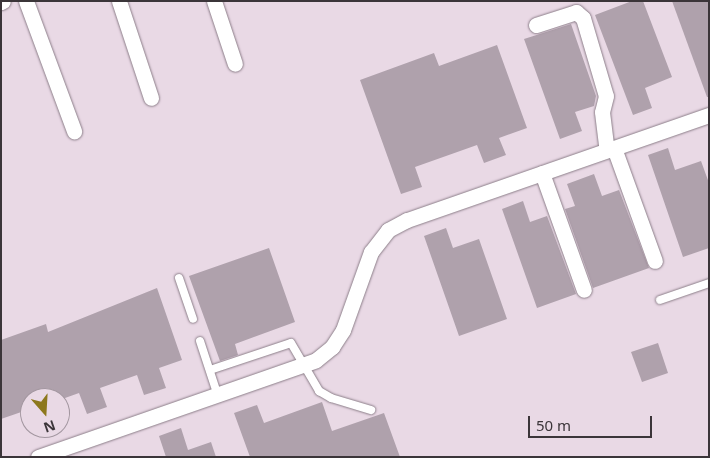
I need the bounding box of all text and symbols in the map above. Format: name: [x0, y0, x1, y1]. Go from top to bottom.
north arrow: [20, 388, 70, 438]
scale bar: [530, 406, 654, 438]
text: 50 m: [536, 415, 571, 435]
text: N: [41, 416, 58, 438]

